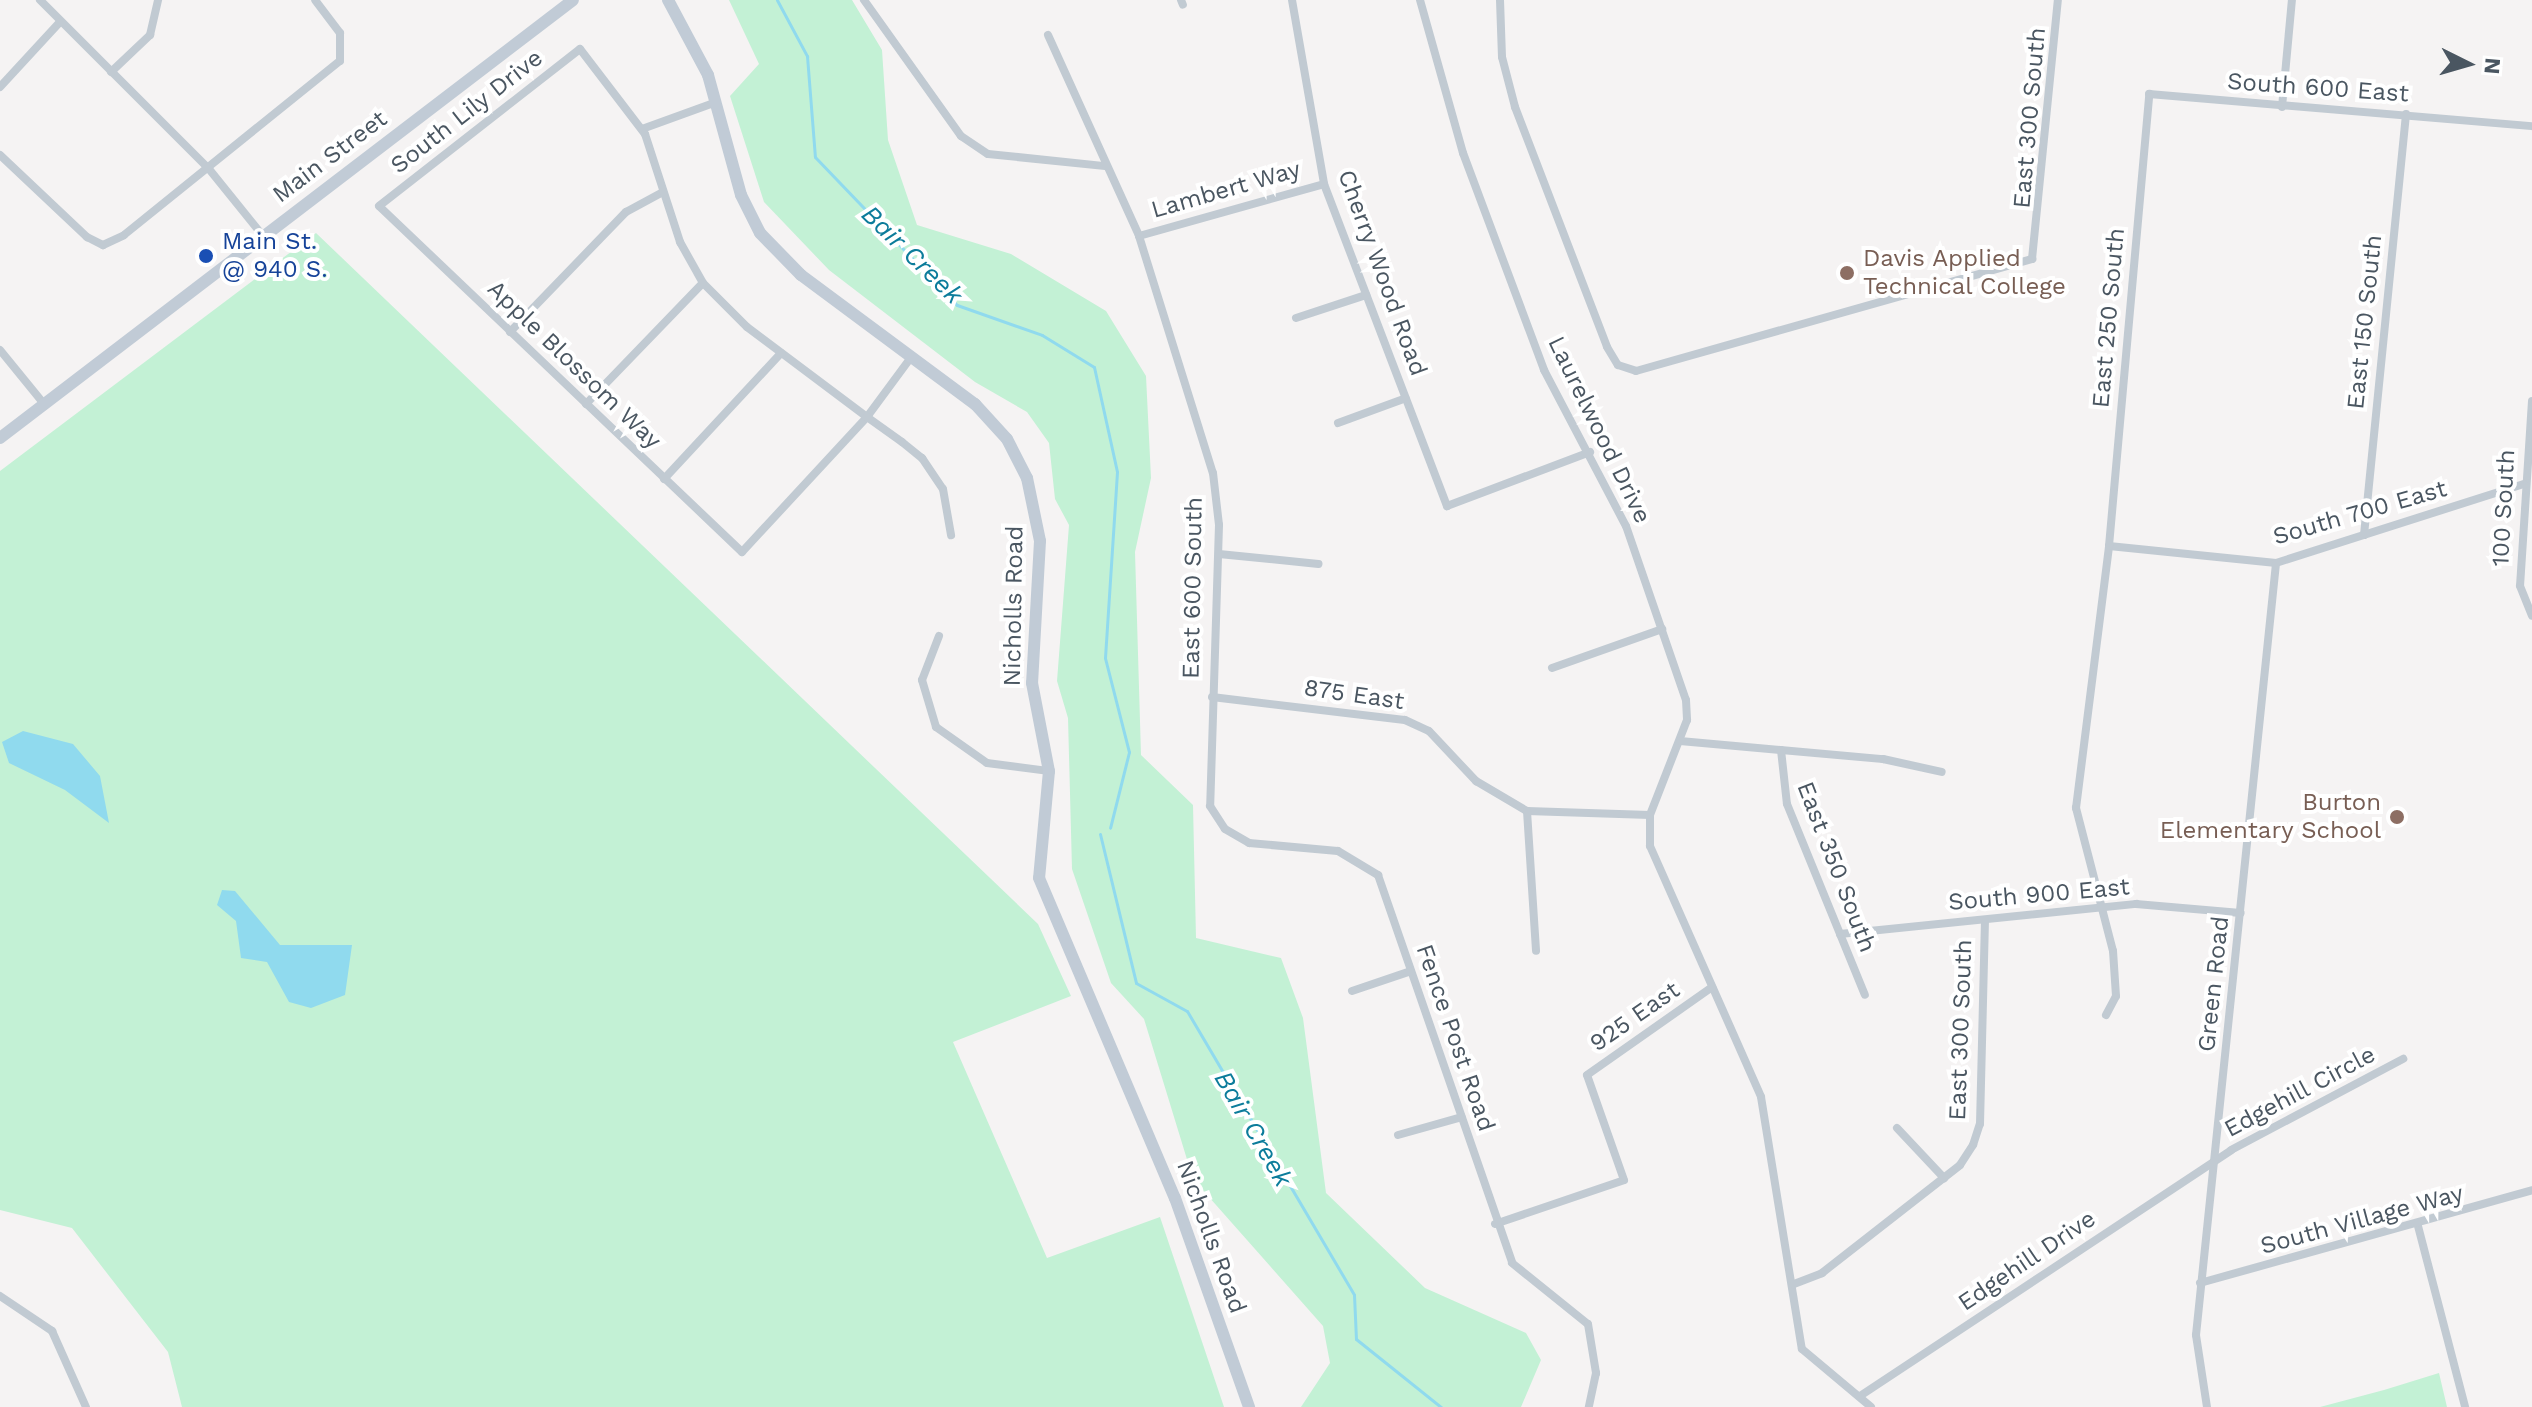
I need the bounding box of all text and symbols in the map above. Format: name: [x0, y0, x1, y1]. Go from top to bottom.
north arrow: [2428, 24, 2508, 104]
street label: East 300 South: [2008, 26, 2052, 210]
street label: South Lily Drive: [385, 44, 549, 180]
text: N: [2479, 57, 2506, 75]
street label: South 600 East: [2226, 67, 2410, 109]
street label: Main Street: [267, 105, 393, 209]
street label: Lambert Way: [1148, 155, 1304, 225]
street label: Cherry Wood Road: [1331, 166, 1433, 380]
water label: Bair Creek: [855, 199, 969, 311]
street label: East 250 South: [2087, 227, 2131, 409]
place label: Main St. @ 940 S.: [222, 228, 328, 284]
street label: East 150 South: [2341, 233, 2389, 411]
place label: Davis Applied Technical College: [1863, 245, 2067, 301]
marker: Main St. @ 940 S.: [197, 247, 215, 265]
marker: Davis Applied Technical College: [1838, 264, 1856, 282]
street label: Apple Blossom Way: [481, 274, 667, 456]
street label: Laurelwood Drive: [1541, 332, 1657, 528]
street label: 100 South: [2487, 449, 2521, 567]
street label: South 700 East: [2269, 474, 2451, 552]
street label: East 600 South: [1177, 497, 1209, 679]
street label: Nicholls Road: [998, 525, 1030, 687]
street label: 875 East: [1302, 674, 1406, 716]
street label: East 350 South: [1790, 778, 1882, 956]
place label: Burton Elementary School: [2159, 789, 2381, 845]
marker: Burton Elementary School: [2388, 808, 2406, 826]
street label: South 900 East: [1947, 873, 2131, 917]
street label: Green Road: [2193, 915, 2235, 1053]
street label: East 300 South: [1943, 939, 1979, 1121]
street label: Fence Post Road: [1410, 941, 1500, 1135]
street label: 925 East: [1585, 976, 1685, 1058]
street label: Edgehill Circle: [2219, 1040, 2381, 1144]
water label: Bair Creek: [1207, 1065, 1299, 1193]
street label: Nicholls Road: [1170, 1157, 1252, 1317]
street label: South Village Way: [2257, 1179, 2467, 1261]
street label: Edgehill Drive: [1952, 1204, 2102, 1318]

